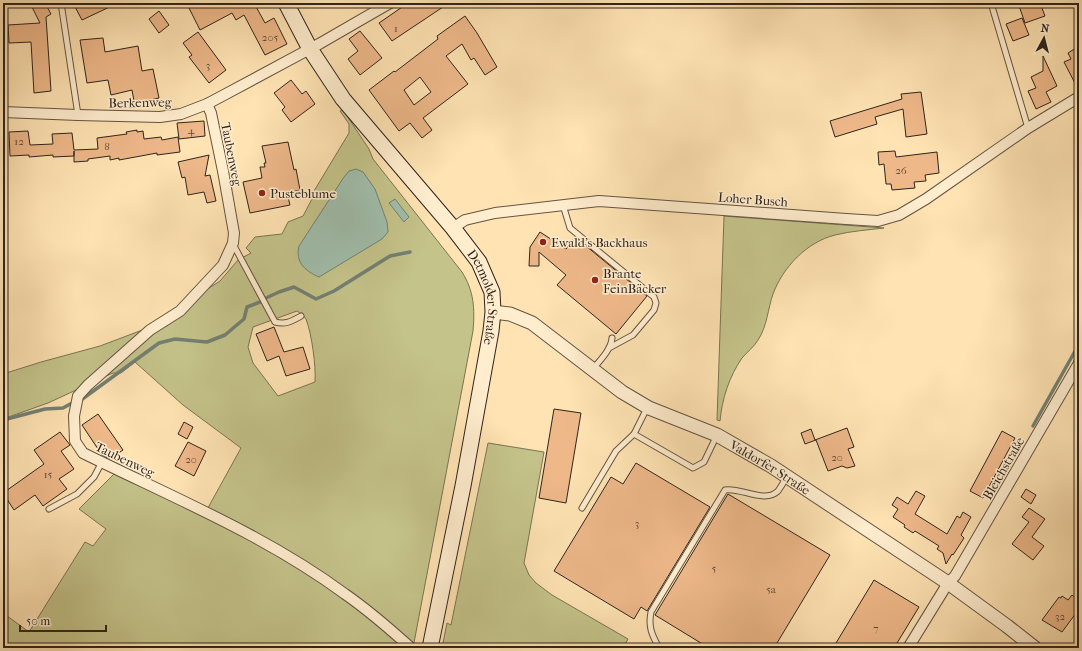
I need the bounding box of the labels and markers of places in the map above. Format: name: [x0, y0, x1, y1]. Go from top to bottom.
place label: Pusteblume: [270, 186, 336, 201]
marker: Pusteblume: [257, 188, 267, 198]
place label: Ewald’s Backhaus: [551, 235, 648, 250]
marker: Ewald’s Backhaus: [538, 237, 548, 247]
place label: Brante FeinBäcker: [603, 266, 667, 296]
marker: Brante FeinBäcker: [590, 275, 600, 285]

